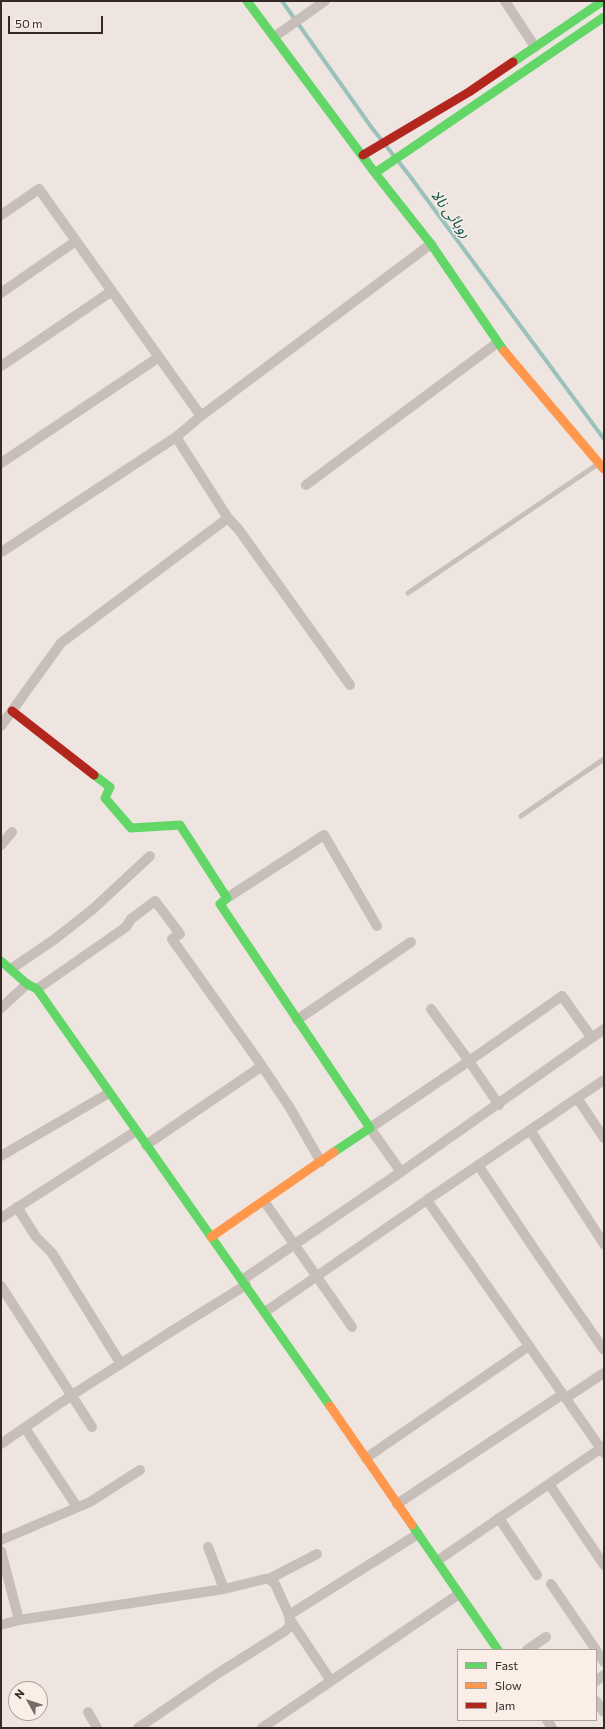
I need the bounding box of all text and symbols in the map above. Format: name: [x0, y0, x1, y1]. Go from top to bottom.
scale bar: [10, 8, 105, 34]
text: 50 m: [15, 16, 43, 30]
water label: روہائی نالا: [427, 186, 475, 242]
legend: [457, 1649, 597, 1721]
text: Fast: [495, 1658, 518, 1672]
text: Slow: [495, 1678, 522, 1692]
north arrow: [8, 1681, 48, 1721]
text: N: [11, 1686, 27, 1701]
text: Jam: [495, 1698, 515, 1712]

